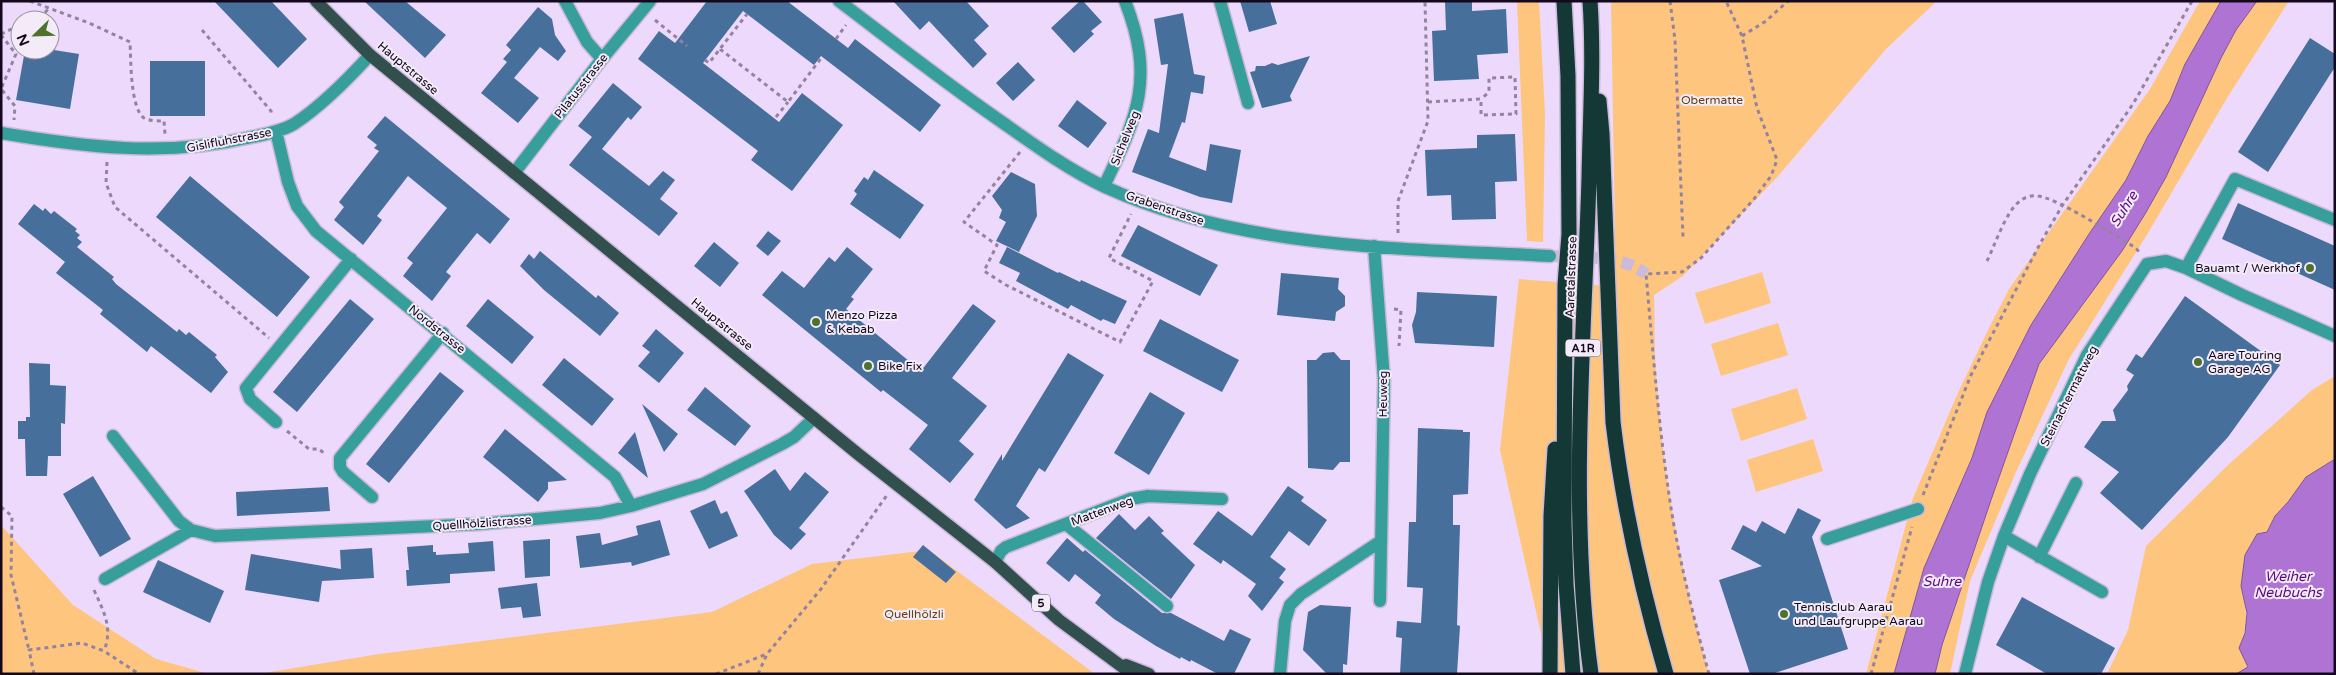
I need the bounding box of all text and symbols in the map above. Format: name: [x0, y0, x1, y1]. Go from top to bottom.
north arrow: [10, 10, 60, 60]
text: N: [13, 31, 34, 48]
street label: Hauptstrasse: [375, 38, 441, 98]
street label: Pilatusstrasse: [551, 51, 611, 121]
park label: Obermatte: [1681, 93, 1743, 107]
street label: Sichelweg: [1108, 109, 1142, 167]
street label: Gislifluhstrasse: [185, 125, 273, 155]
water label: Suhre: [2107, 187, 2142, 230]
street label: Grabenstrasse: [1124, 188, 1206, 228]
street label: Aaretalstrasse: [1563, 236, 1579, 318]
place label: Bauamt / Werkhof: [2195, 261, 2300, 275]
marker: Bauamt / Werkhof: [2304, 262, 2316, 274]
street label: Hauptstrasse: [688, 295, 756, 353]
street label: Nordstrasse: [406, 302, 468, 356]
place label: Menzo Pizza & Kebab: [826, 308, 898, 336]
marker: Menzo Pizza & Kebab: [810, 316, 822, 328]
road number: A1R: [1566, 339, 1600, 356]
street label: Steinachermattweg: [2038, 343, 2100, 449]
place label: Aare Touring Garage AG: [2208, 348, 2282, 376]
marker: Aare Touring Garage AG: [2192, 356, 2204, 368]
place label: Bike Fix: [878, 359, 922, 373]
marker: Bike Fix: [862, 360, 874, 372]
street label: Heuweg: [1376, 371, 1390, 417]
street label: Mattenweg: [1069, 493, 1135, 529]
street label: Quellhölzlistrasse: [432, 513, 532, 533]
water label: Weiher Neubuchs: [2254, 568, 2323, 601]
water label: Suhre: [1923, 573, 1962, 590]
road number: 5: [1032, 594, 1050, 612]
place label: Tennisclub Aarau und Laufgruppe Aarau: [1794, 600, 1923, 628]
park label: Quellhölzli: [884, 607, 944, 621]
marker: Tennisclub Aarau und Laufgruppe Aarau: [1778, 608, 1790, 620]

